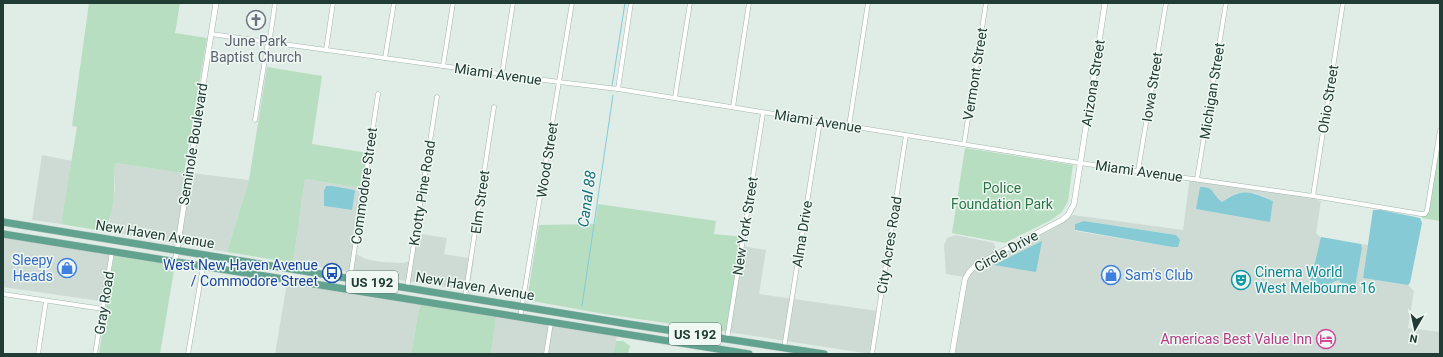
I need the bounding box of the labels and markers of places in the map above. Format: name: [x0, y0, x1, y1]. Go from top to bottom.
church icon: June Park Baptist Church: [245, 9, 267, 31]
place label: June Park Baptist Church: [210, 33, 302, 65]
place label: Sleepy Heads: [12, 252, 53, 284]
shop icon: Sleepy Heads: [56, 257, 78, 279]
place label: West New Haven Avenue / Commodore Street: [163, 257, 318, 289]
bus stop icon: West New Haven Avenue / Commodore Street: [321, 262, 343, 284]
shop icon: Sam's Club: [1100, 264, 1122, 286]
place label: Cinema World West Melbourne 16: [1255, 264, 1376, 296]
place label: Sam's Club: [1125, 267, 1193, 283]
theatre icon: Cinema World West Melbourne 16: [1230, 269, 1252, 291]
hotel icon: Americas Best Value Inn: [1315, 328, 1337, 350]
place label: Americas Best Value Inn: [1160, 331, 1312, 347]

